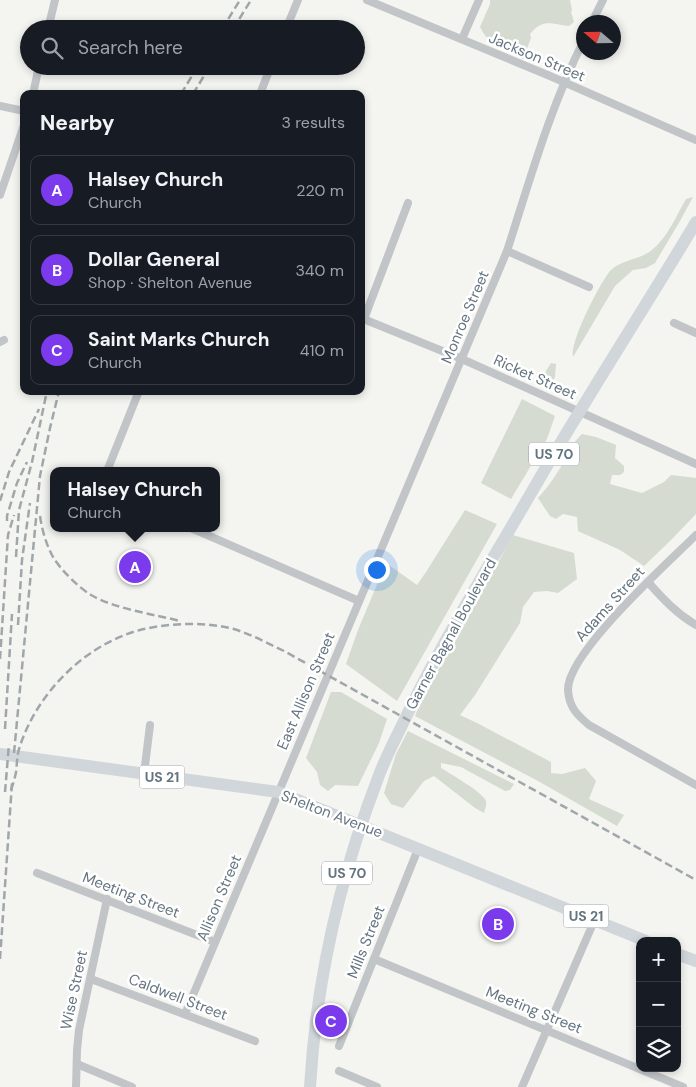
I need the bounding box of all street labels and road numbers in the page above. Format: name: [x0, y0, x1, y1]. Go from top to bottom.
street label: Jackson Street: [486, 28, 588, 86]
street label: Monroe Street: [436, 267, 494, 367]
street label: Ricket Street: [490, 350, 580, 404]
road number: US 70: [529, 442, 579, 466]
street label: Garner Bagnal Boulevard: [401, 555, 501, 713]
street label: Adams Street: [571, 562, 649, 646]
street label: East Allison Street: [272, 629, 340, 753]
road number: US 21: [140, 766, 184, 789]
street label: Shelton Avenue: [278, 785, 386, 843]
street label: Allison Street: [192, 852, 246, 944]
road number: US 70: [322, 861, 372, 884]
street label: Meeting Street: [80, 867, 182, 923]
street label: Mills Street: [342, 902, 390, 981]
road number: US 21: [564, 904, 608, 928]
street label: Wise Street: [56, 948, 92, 1032]
street label: Caldwell Street: [126, 969, 230, 1025]
street label: Meeting Street: [483, 982, 585, 1038]

